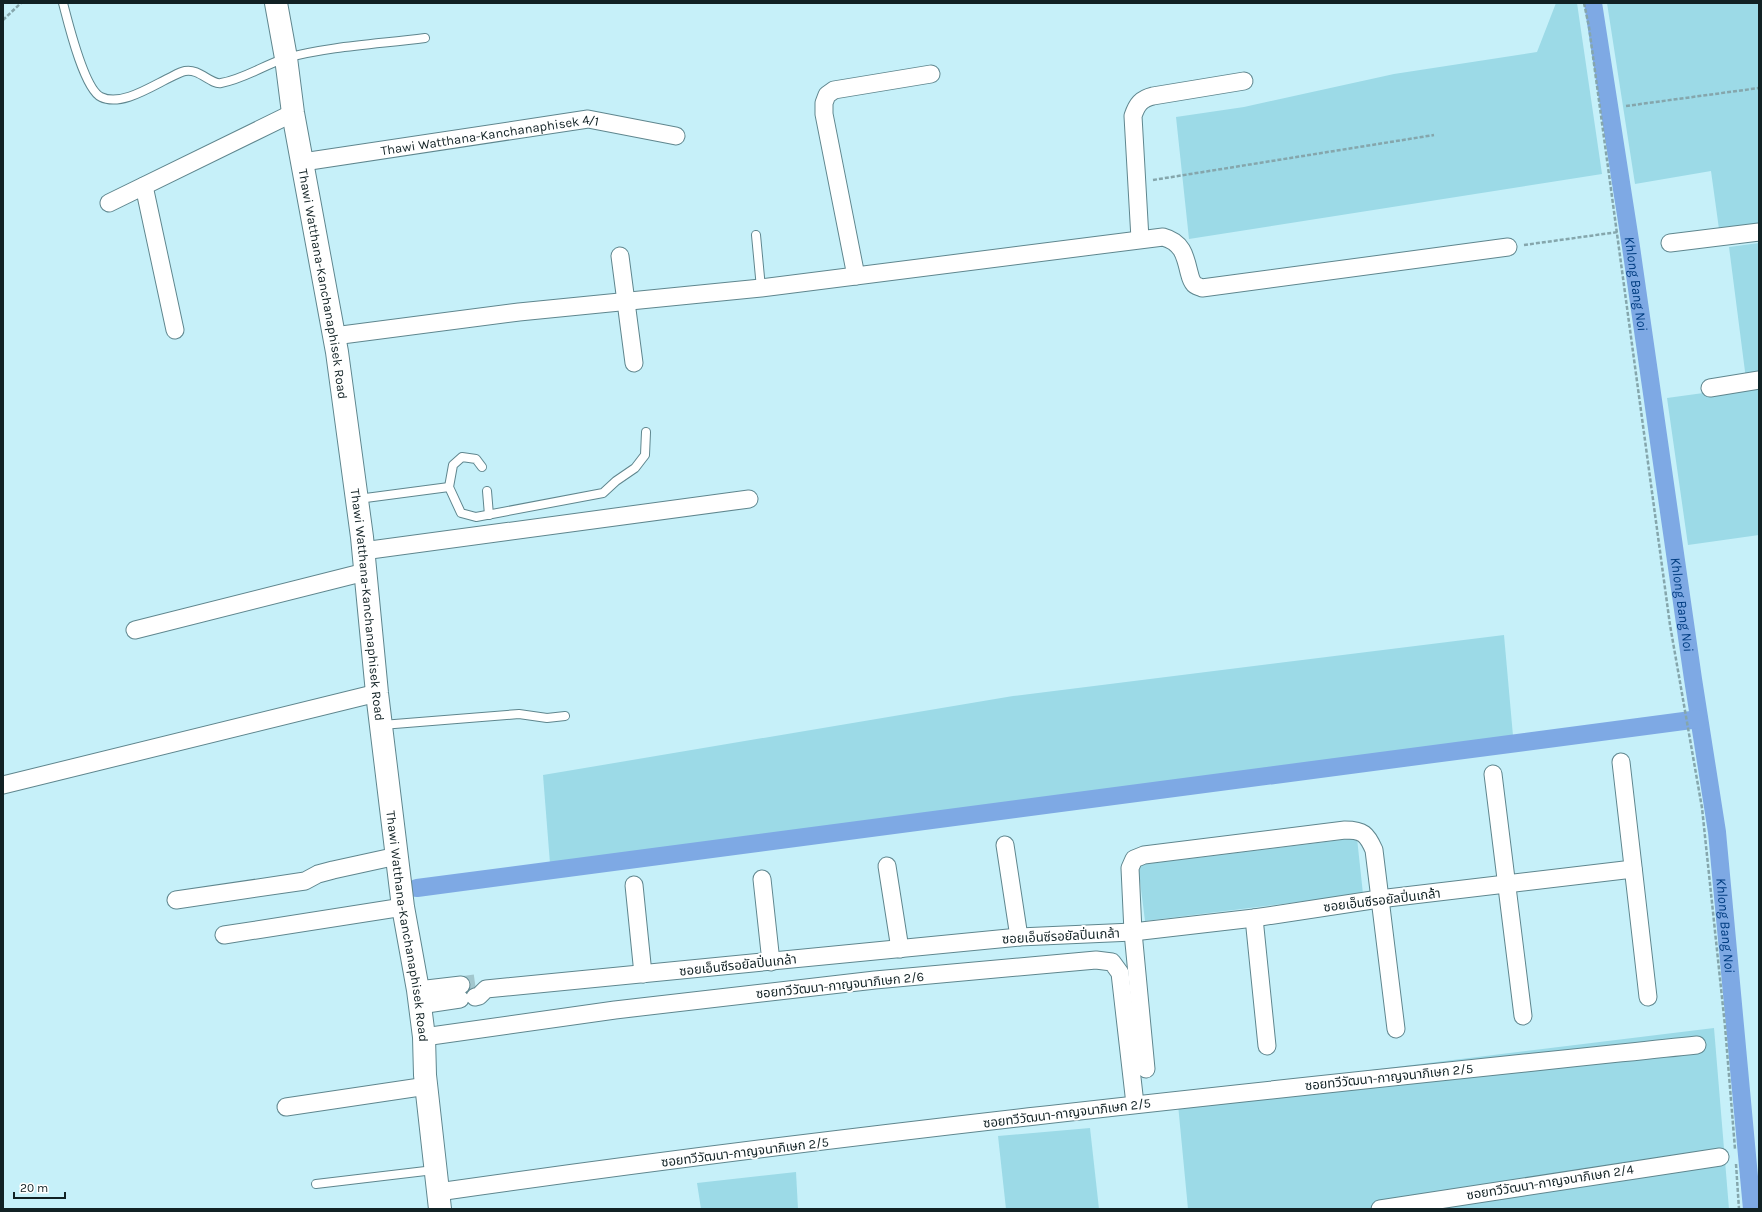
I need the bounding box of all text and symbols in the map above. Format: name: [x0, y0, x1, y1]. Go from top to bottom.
street label: Thawi Watthana-Kanchanaphisek 4/1: [380, 111, 600, 158]
street label: Thawi Watthana-Kanchanaphisek Road: [296, 168, 351, 400]
water label: Khlong Bang Noi: [1621, 235, 1651, 332]
street label: Thawi Watthana-Kanchanaphisek Road: [348, 488, 388, 722]
water label: Khlong Bang Noi: [1667, 556, 1698, 653]
street label: Thawi Watthana-Kanchanaphisek Road: [384, 810, 432, 1042]
water label: Khlong Bang Noi: [1713, 877, 1739, 974]
street label: ซอยเอ็นซีรอยัลปิ่นเกล้า: [1322, 884, 1441, 915]
street label: ซอยเอ็นซีรอยัลปิ่นเกล้า: [1002, 924, 1120, 947]
street label: ซอยเอ็นซีรอยัลปิ่นเกล้า: [678, 950, 797, 979]
street label: ซอยทวีวัฒนา-กาญจนาภิเษก 2/6: [755, 969, 925, 1001]
street label: ซอยทวีวัฒนา-กาญจนาภิเษก 2/5: [1304, 1061, 1474, 1093]
street label: ซอยทวีวัฒนา-กาญจนาภิเษก 2/5: [982, 1095, 1152, 1131]
street label: ซอยทวีวัฒนา-กาญจนาภิเษก 2/5: [660, 1134, 830, 1170]
street label: ซอยทวีวัฒนา-กาญจนาภิเษก 2/4: [1465, 1161, 1635, 1203]
scale bar: [14, 1174, 65, 1200]
text: 20 m: [20, 1181, 48, 1195]

